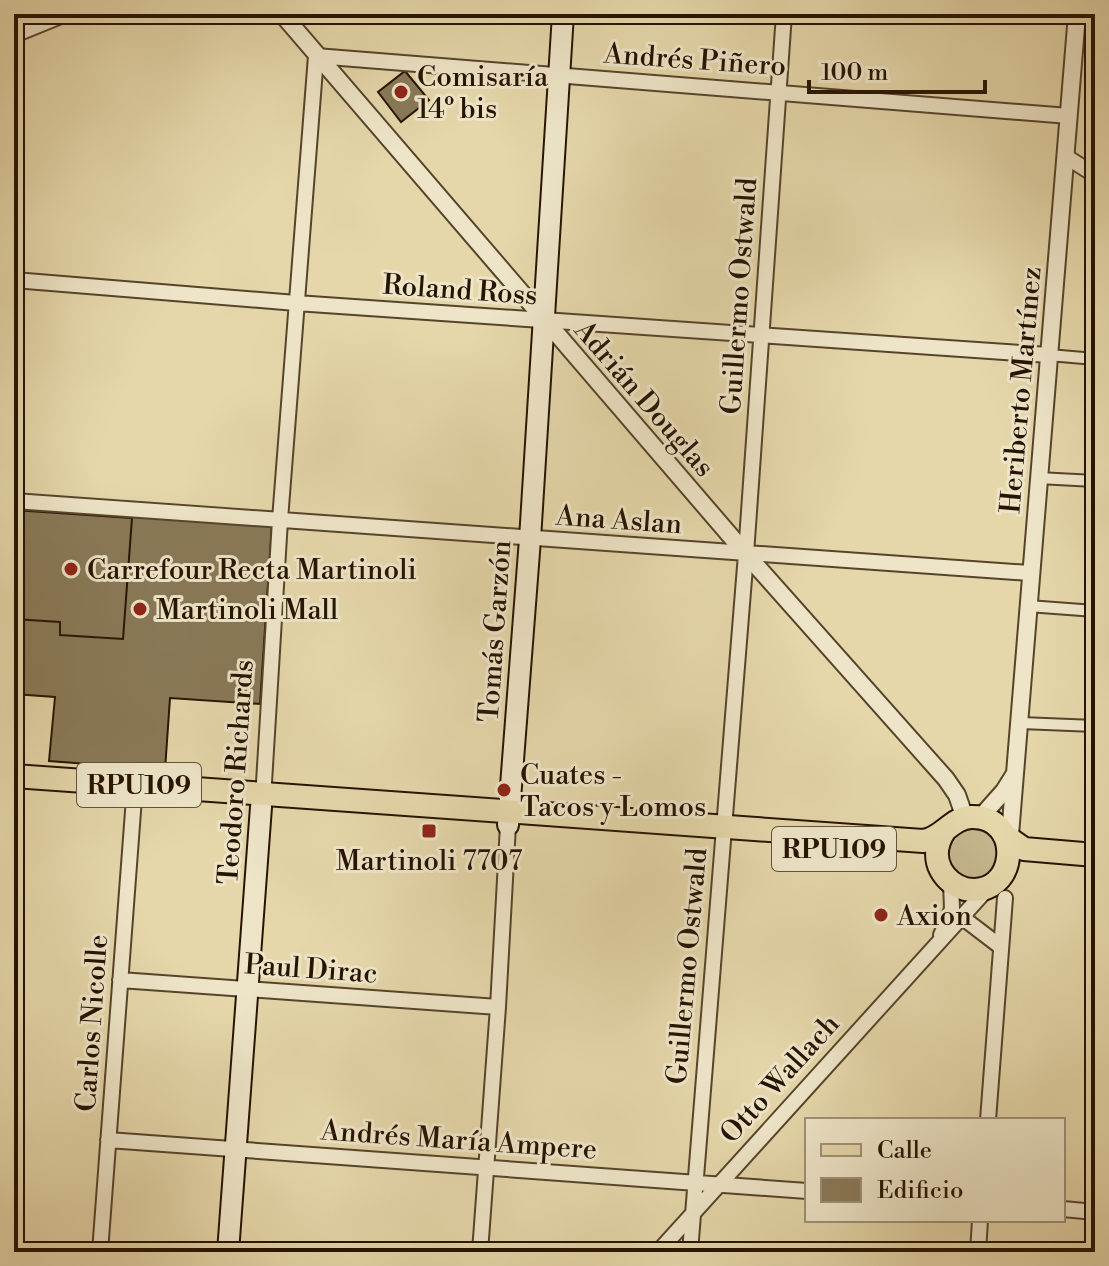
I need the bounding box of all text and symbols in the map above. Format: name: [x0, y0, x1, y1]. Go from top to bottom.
street label: Andrés Piñero: [602, 37, 787, 84]
scale bar: [809, 44, 985, 94]
text: 100 m: [821, 58, 888, 88]
place label: Comisaría 14º bis: [417, 60, 549, 127]
marker: Comisaría 14º bis: [392, 83, 410, 101]
street label: Guillermo Ostwald: [714, 176, 765, 416]
street label: Heriberto Martínez: [993, 265, 1050, 515]
street label: Roland Ross: [381, 268, 538, 313]
street label: Adrián Douglas: [566, 313, 721, 484]
street label: Ana Aslan: [554, 499, 683, 542]
street label: Tomás Garzón: [472, 539, 519, 723]
place label: Carrefour Recta Martinoli: [87, 553, 417, 588]
marker: Carrefour Recta Martinoli: [62, 560, 80, 578]
place label: Martinoli Mall: [156, 593, 338, 628]
marker: Martinoli Mall: [131, 600, 149, 618]
street label: Teodoro Richards: [211, 658, 262, 886]
place label: Cuates - Tacos y Lomos: [520, 758, 706, 825]
road number: RPU109: [77, 763, 201, 807]
marker: Cuates - Tacos y Lomos: [495, 781, 513, 799]
marker: Martinoli 7707: [420, 822, 438, 840]
road number: RPU109: [772, 827, 896, 871]
place label: Martinoli 7707: [336, 844, 522, 879]
street label: Guillermo Ostwald: [660, 846, 715, 1086]
place label: Axion: [896, 899, 972, 934]
marker: Axion: [872, 906, 890, 924]
street label: Carlos Nicolle: [69, 933, 116, 1113]
street label: Paul Dirac: [243, 947, 379, 992]
street label: Otto Wallach: [713, 1007, 848, 1151]
street label: Andrés María Ampere: [319, 1113, 598, 1168]
legend: [805, 1118, 1065, 1222]
text: Calle: [877, 1136, 932, 1166]
text: Edificio: [877, 1176, 963, 1206]

